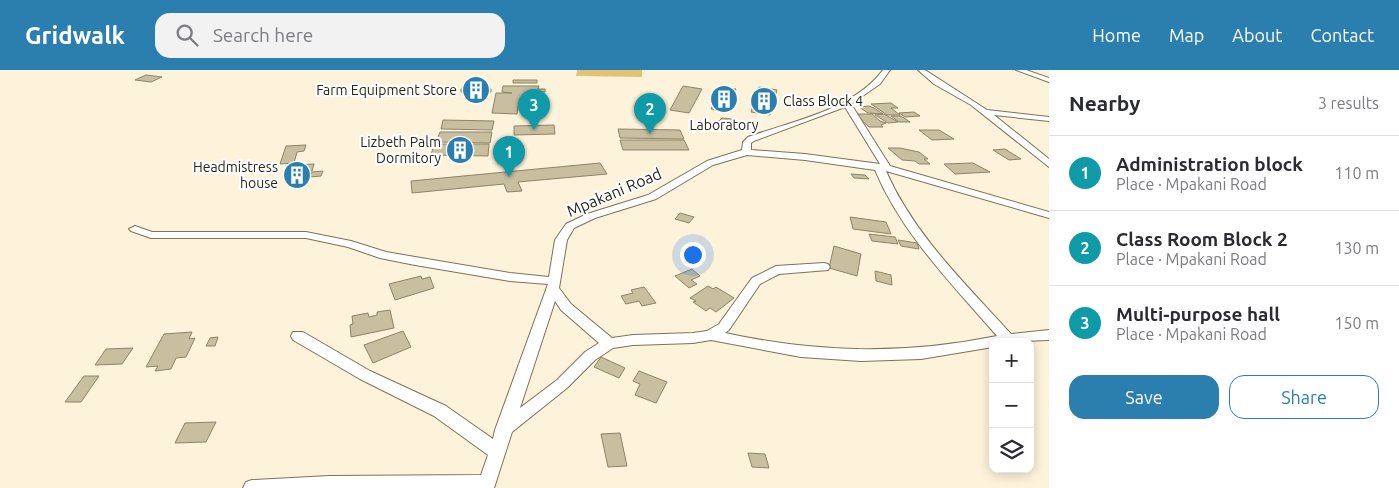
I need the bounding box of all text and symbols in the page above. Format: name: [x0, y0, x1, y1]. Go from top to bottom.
search box: [155, 13, 505, 58]
icon: search: [173, 21, 201, 49]
text: Gridwalk: [25, 22, 125, 49]
text: Search here: [213, 24, 313, 46]
text: Home: [1092, 25, 1141, 45]
text: Map: [1169, 25, 1204, 45]
text: About: [1232, 25, 1282, 45]
text: Contact: [1310, 25, 1374, 45]
building icon: Farm Equipment Store: [461, 75, 491, 105]
place label: Farm Equipment Store: [316, 82, 457, 98]
building icon: Laboratory: [709, 84, 739, 114]
building icon: Class Block 4: [749, 86, 779, 116]
pin: 3: [518, 89, 550, 130]
text: Nearby: [1069, 91, 1140, 115]
pin: 2: [634, 93, 666, 134]
place label: Class Block 4: [783, 93, 863, 109]
text: 3 results: [1318, 94, 1379, 112]
place label: Laboratory: [689, 117, 759, 133]
place label: Lizbeth Palm Dormitory: [360, 134, 441, 166]
building icon: Lizbeth Palm Dormitory: [445, 135, 475, 165]
pin: 1: [493, 136, 525, 177]
text: Administration block: [1116, 153, 1303, 175]
place label: Headmistress house: [193, 159, 278, 191]
building icon: Headmistress house: [282, 160, 312, 190]
street label: Mpakani Road: [564, 164, 664, 220]
text: 1: [1080, 164, 1090, 182]
text: 110 m: [1334, 164, 1379, 182]
text: Place · Mpakani Road: [1116, 175, 1267, 193]
text: Class Room Block 2: [1116, 228, 1288, 250]
text: 2: [1080, 239, 1090, 257]
text: 130 m: [1334, 239, 1379, 257]
your location: [680, 242, 706, 268]
text: Place · Mpakani Road: [1116, 250, 1267, 268]
text: Multi-purpose hall: [1116, 303, 1280, 325]
text: 3: [1080, 314, 1090, 332]
text: 150 m: [1334, 314, 1379, 332]
text: Place · Mpakani Road: [1116, 325, 1267, 343]
map controls: [989, 338, 1034, 473]
button: +: [989, 338, 1034, 383]
button: Save: [1069, 375, 1219, 419]
button: Share: [1229, 375, 1379, 419]
button: −: [989, 383, 1034, 428]
button: layers: [989, 428, 1034, 473]

